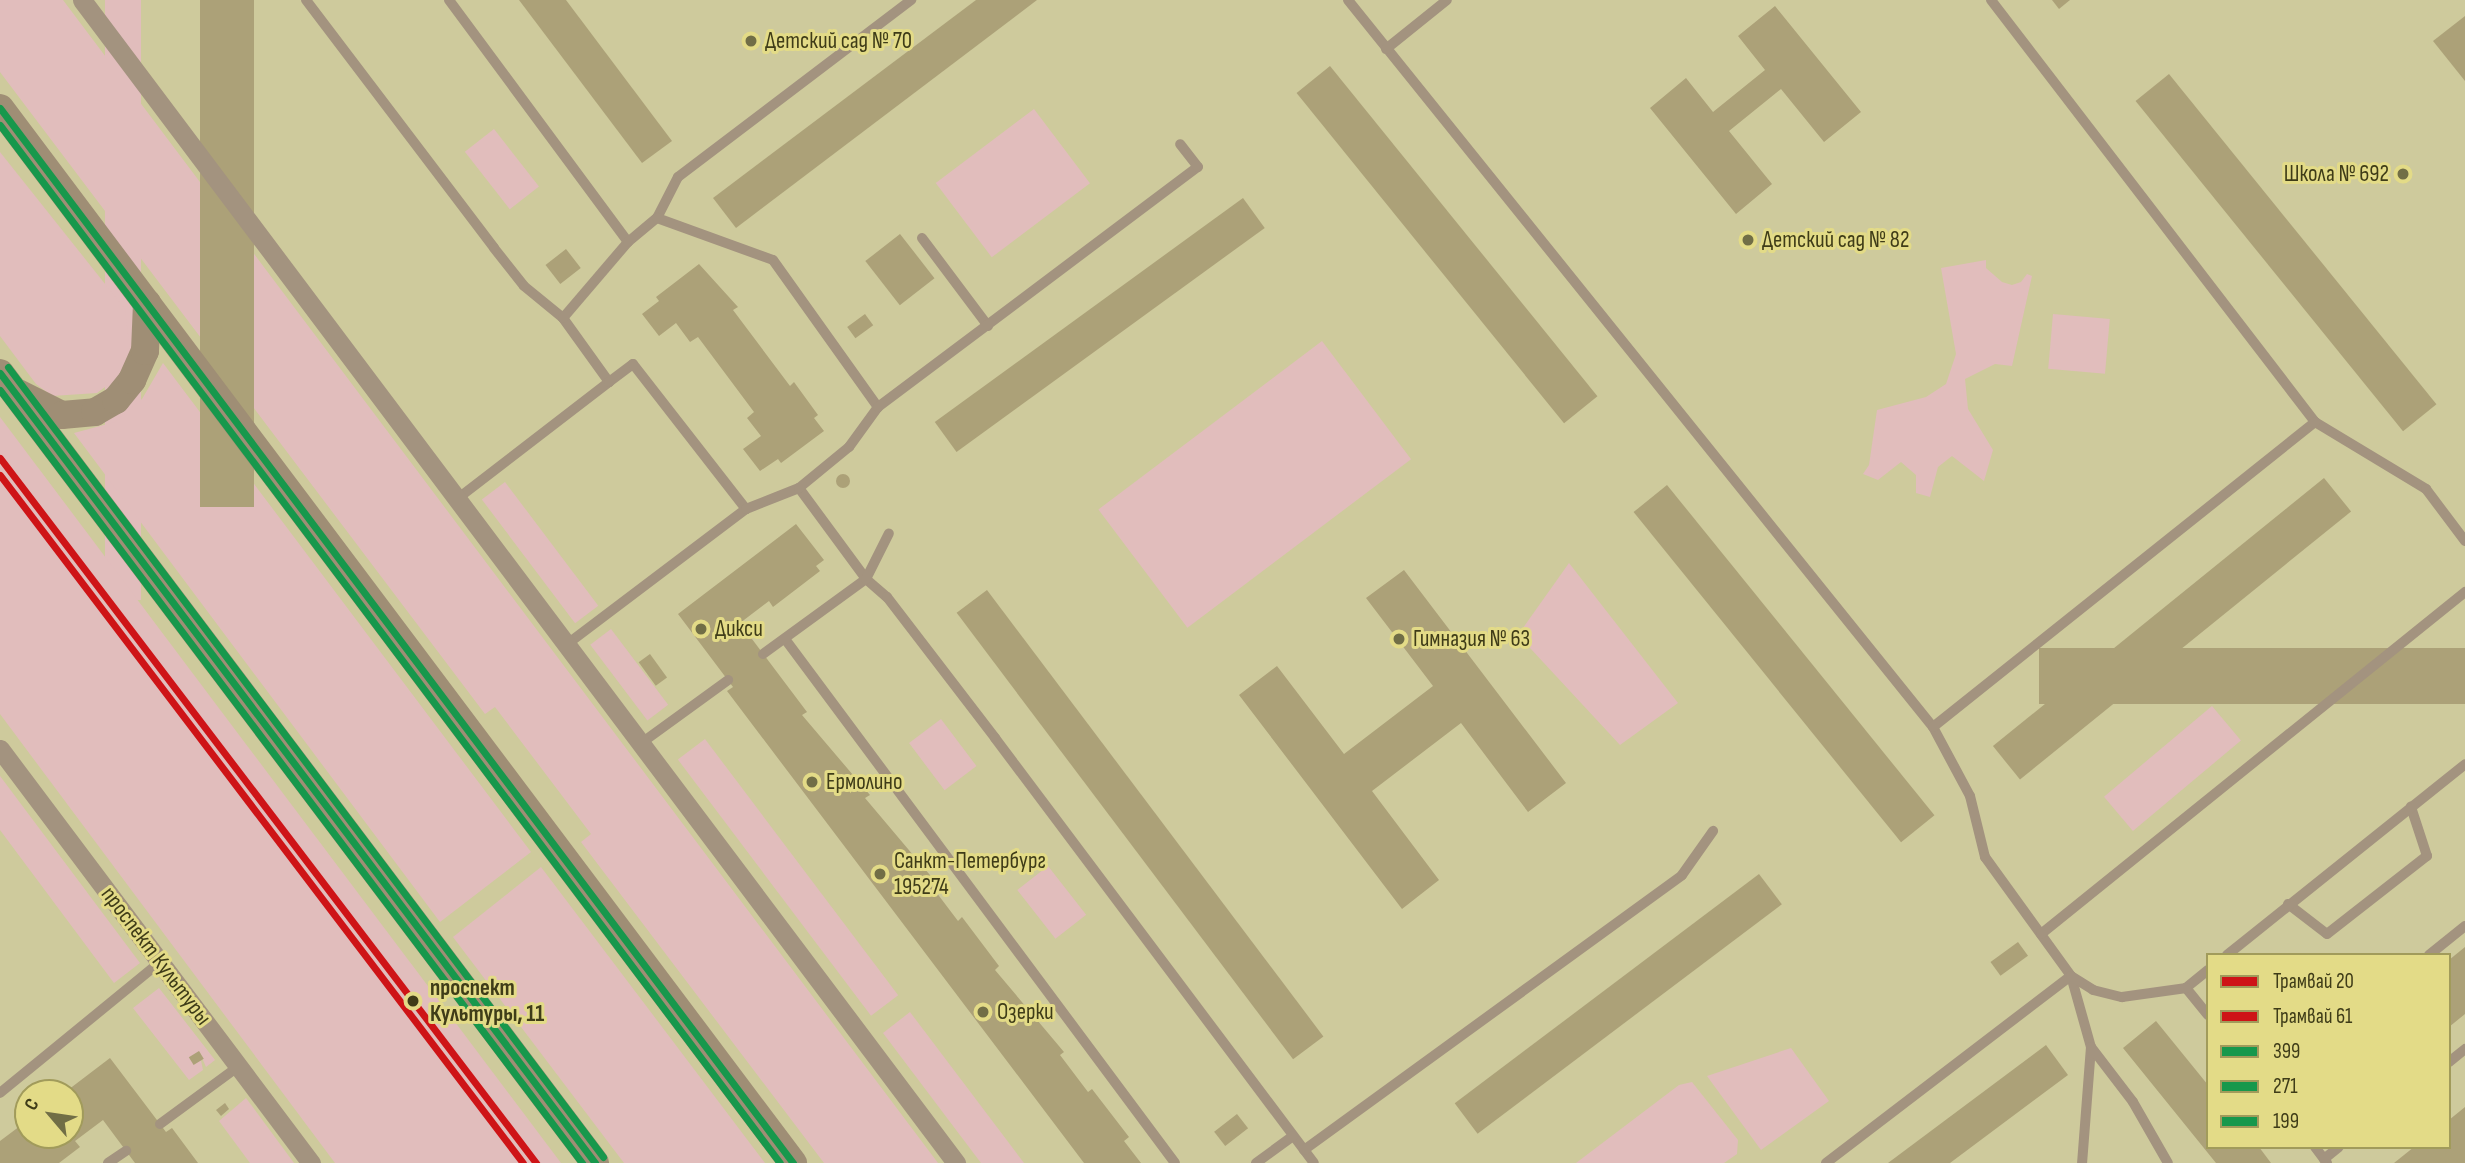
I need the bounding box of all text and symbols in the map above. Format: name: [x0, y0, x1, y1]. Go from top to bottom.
place label: Детский сад № 70: [765, 27, 912, 55]
marker: Детский сад № 70: [743, 33, 759, 49]
place label: Школа № 692: [2284, 160, 2389, 188]
marker: Школа № 692: [2395, 166, 2411, 182]
place label: Детский сад № 82: [1762, 226, 1910, 254]
marker: Детский сад № 82: [1740, 232, 1756, 248]
place label: Дикси: [715, 615, 763, 643]
marker: Дикси: [693, 621, 709, 637]
place label: Гимназия № 63: [1413, 625, 1530, 653]
marker: Гимназия № 63: [1391, 631, 1407, 647]
place label: Ермолино: [826, 768, 902, 796]
marker: Ермолино: [804, 774, 820, 790]
place label: Санкт-Петербург 195274: [894, 847, 1046, 901]
marker: Санкт-Петербург 195274: [872, 866, 888, 882]
street label: проспект Культуры: [95, 881, 217, 1031]
legend: [2206, 953, 2451, 1149]
text: Трамвай 20: [2273, 969, 2354, 994]
place label: проспект Культуры, 11: [430, 974, 544, 1028]
marker: проспект Культуры, 11: [402, 990, 424, 1012]
place label: Озерки: [997, 998, 1054, 1026]
marker: Озерки: [975, 1004, 991, 1020]
text: Трамвай 61: [2273, 1004, 2352, 1029]
text: 399: [2273, 1039, 2300, 1064]
text: 271: [2273, 1074, 2298, 1099]
north arrow: [14, 1079, 84, 1149]
text: С: [20, 1095, 44, 1114]
text: 199: [2273, 1109, 2299, 1134]

